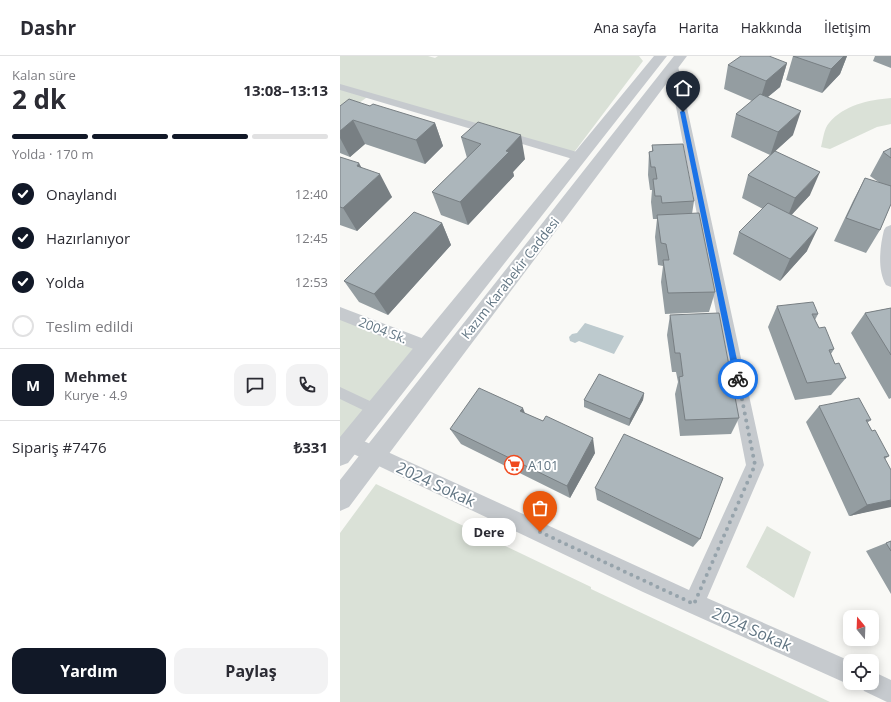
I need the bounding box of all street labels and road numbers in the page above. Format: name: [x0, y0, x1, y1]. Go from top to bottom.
street label: Kazım Karabekir Caddesi: [457, 213, 563, 343]
street label: 2004 Sk.: [356, 313, 410, 347]
street label: 2024 Sokak: [393, 456, 480, 512]
street label: 2024 Sokak: [709, 602, 796, 657]

